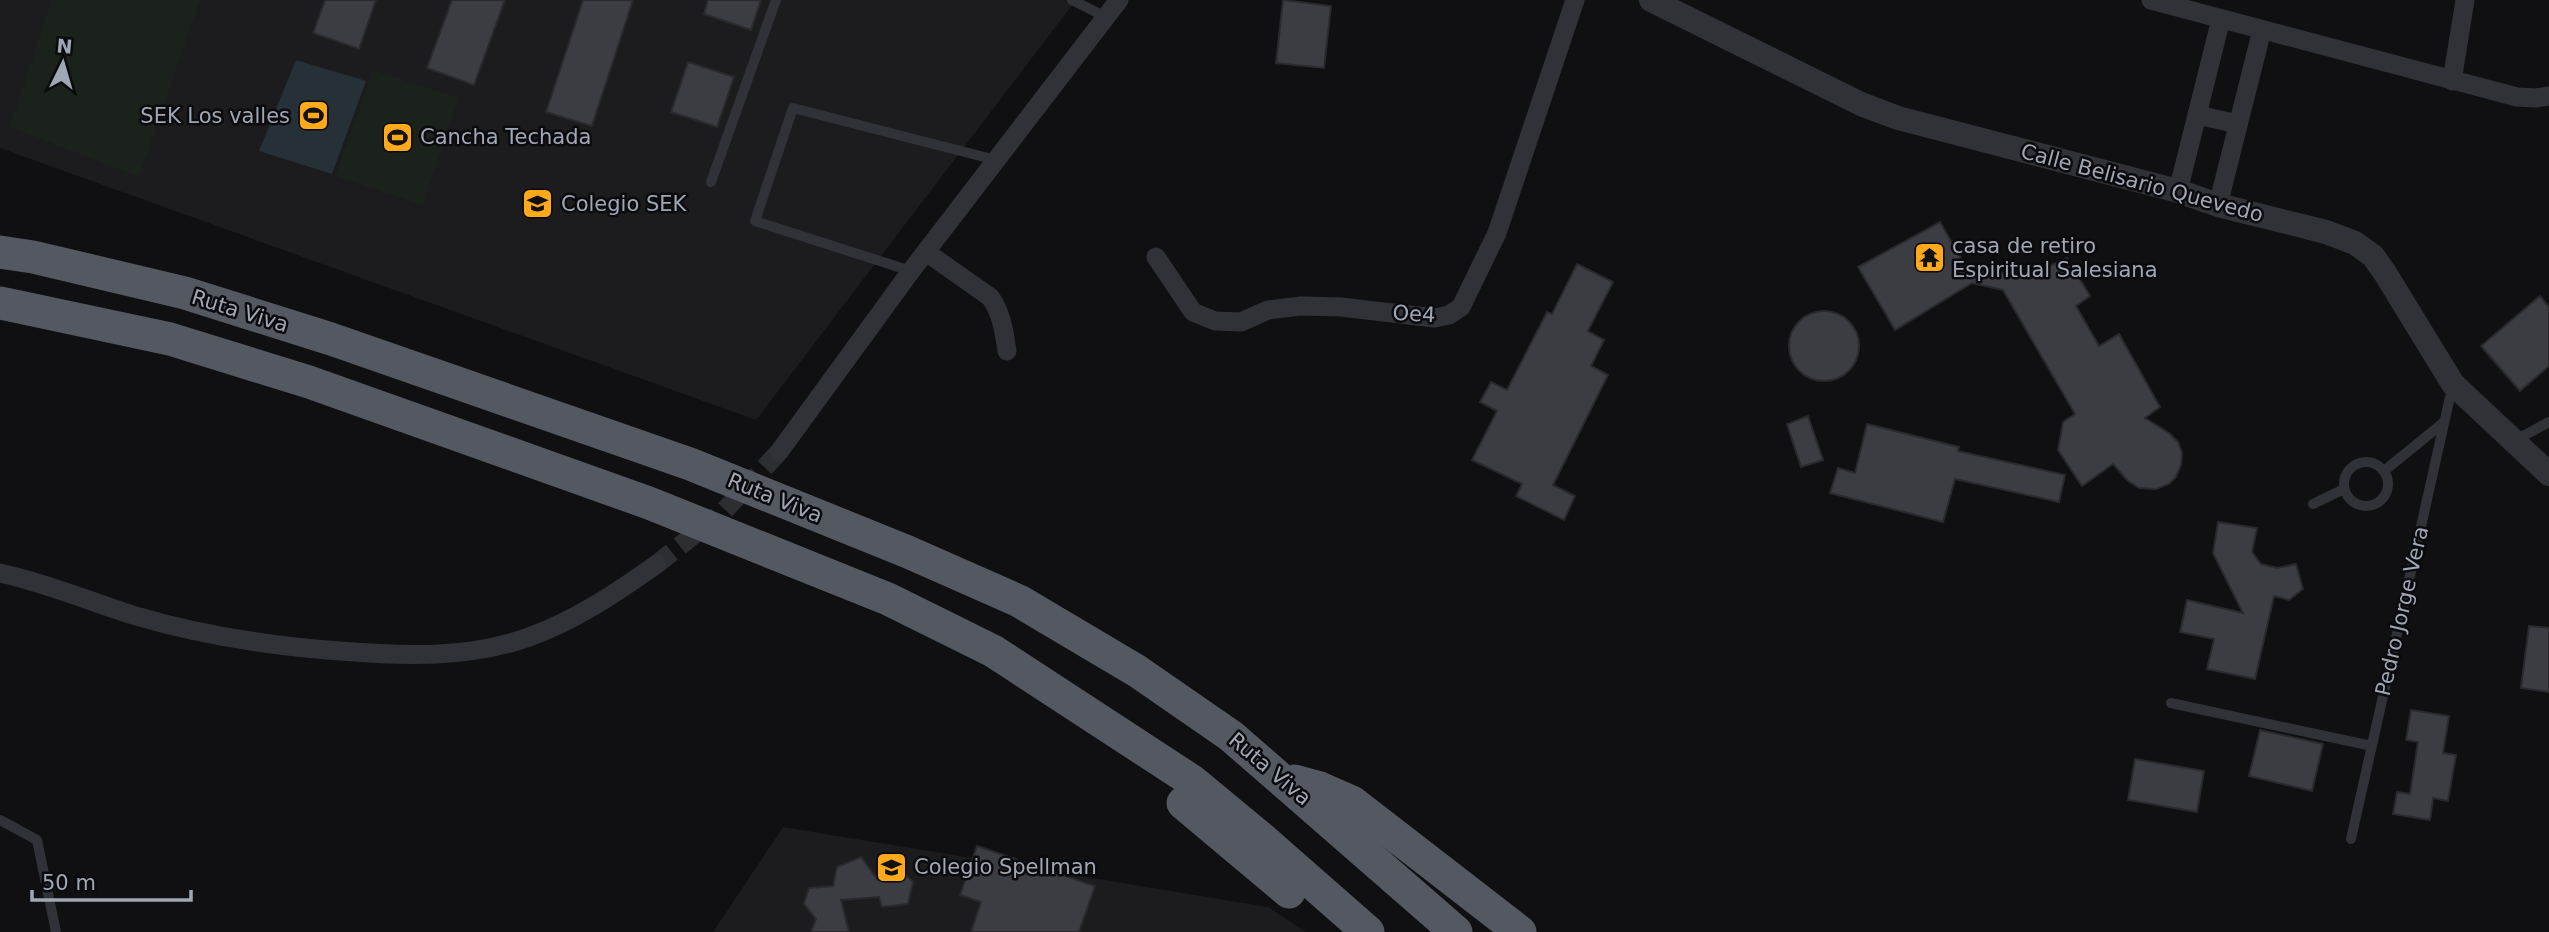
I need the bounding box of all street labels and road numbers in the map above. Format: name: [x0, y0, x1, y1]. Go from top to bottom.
street label: Calle Belisario Quevedo: [2018, 139, 2266, 227]
street label: Ruta Viva: [189, 285, 291, 337]
street label: Oe4: [1392, 301, 1436, 327]
street label: Ruta Viva: [724, 468, 826, 528]
street label: Pedro Jorge Vera: [2371, 524, 2433, 698]
street label: Ruta Viva: [1224, 728, 1316, 810]

